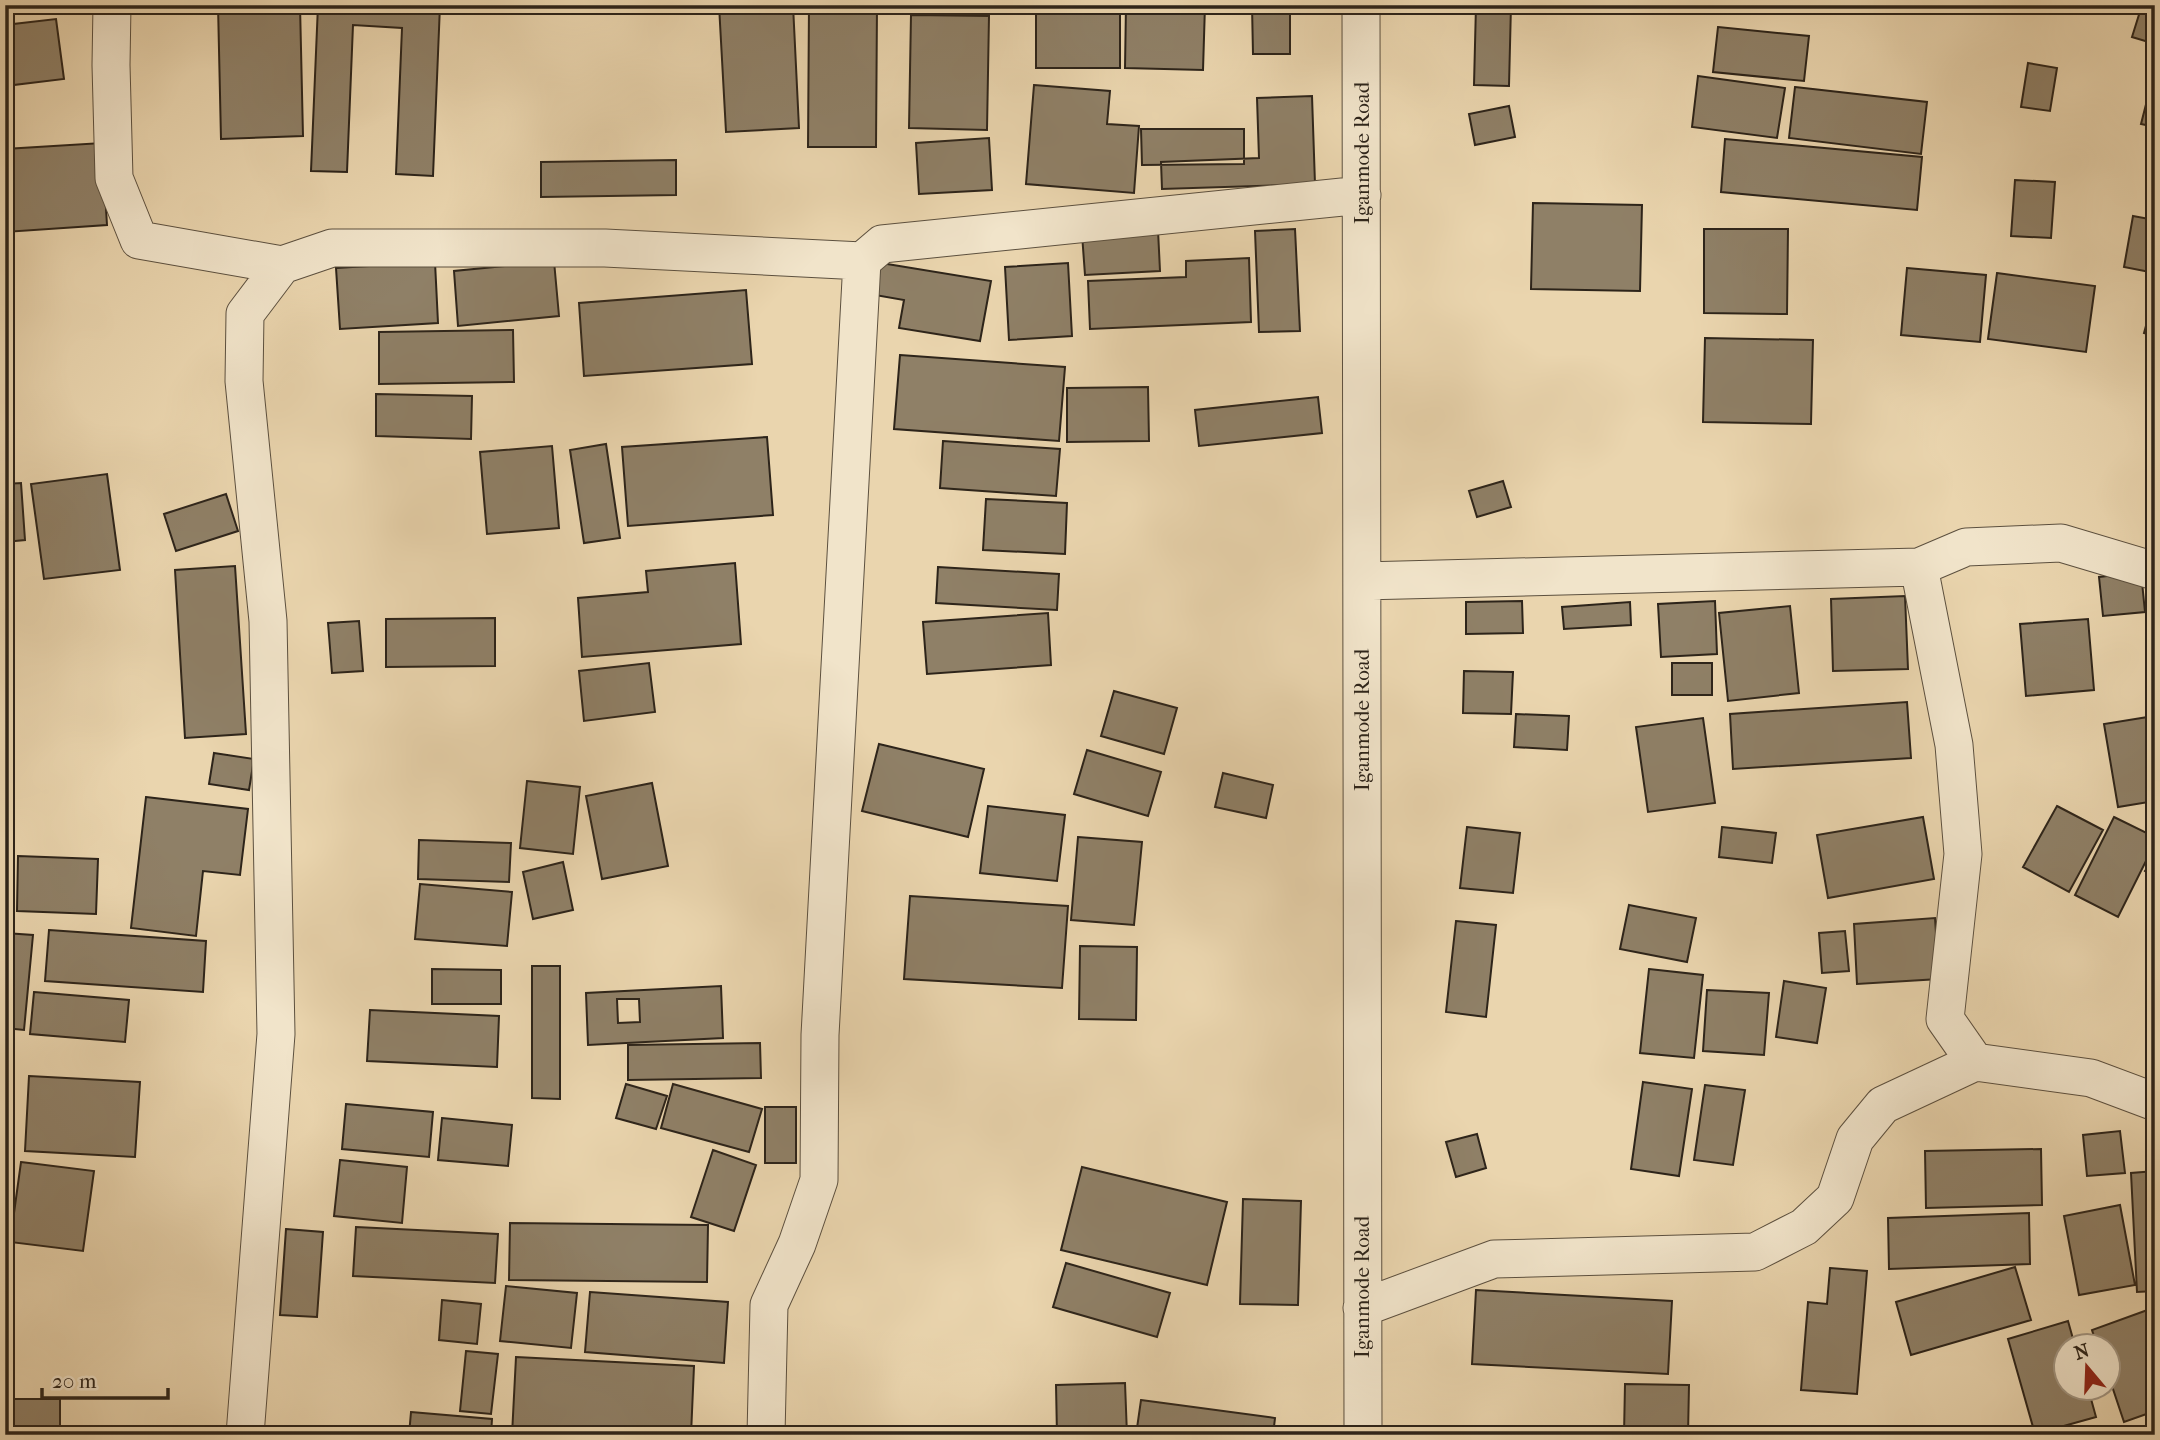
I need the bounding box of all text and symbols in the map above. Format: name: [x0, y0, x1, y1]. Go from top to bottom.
street label: Iganmode Road: [1350, 81, 1374, 224]
street label: Iganmode Road: [1350, 648, 1374, 791]
street label: Iganmode Road: [1350, 1215, 1374, 1358]
north arrow: [2052, 1332, 2122, 1402]
text: N: [2071, 1339, 2093, 1365]
scale bar: [42, 1356, 168, 1400]
text: 20 m: [52, 1369, 97, 1393]

